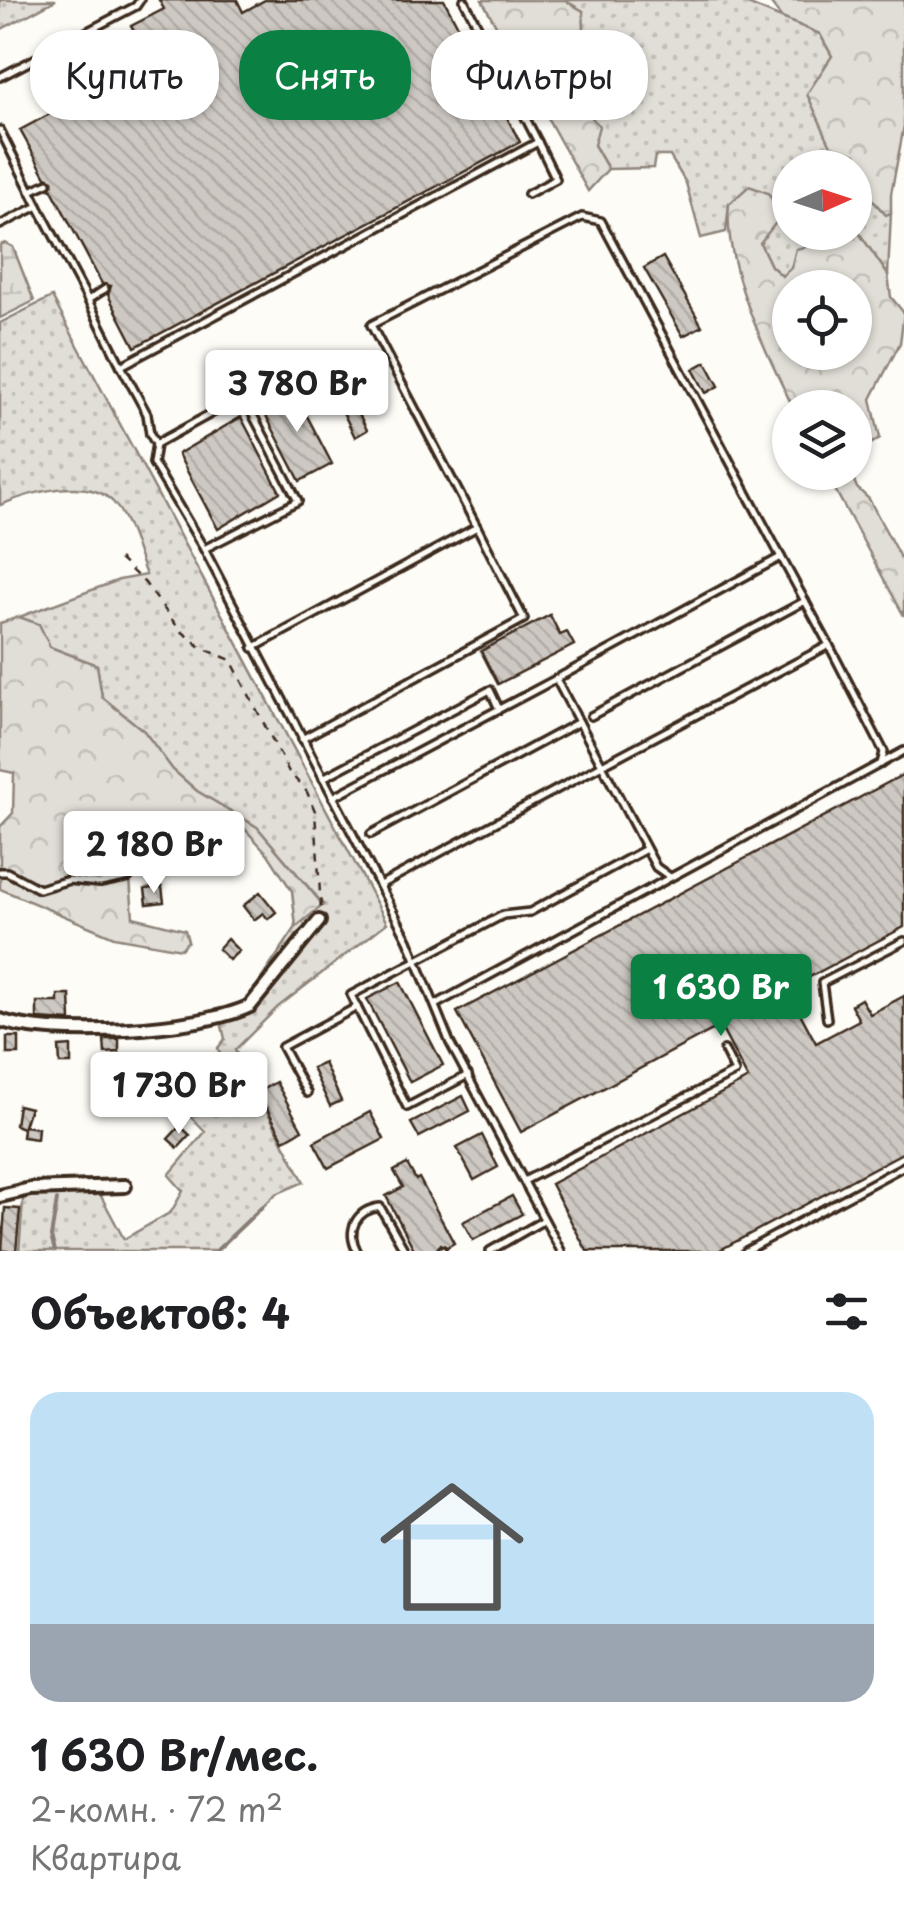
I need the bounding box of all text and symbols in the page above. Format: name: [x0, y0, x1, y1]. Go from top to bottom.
chip: Купить: [30, 30, 219, 120]
chip: Снять: [239, 30, 411, 120]
chip: Фильтры: [431, 30, 648, 120]
north arrow: [772, 150, 872, 250]
map controls: [772, 150, 872, 490]
button: locate: [772, 270, 872, 370]
pin: 3 780 Br: [194, 350, 400, 435]
text: 3 780 Br: [227, 358, 367, 406]
button: layers: [772, 390, 872, 490]
pin: 2 180 Br: [51, 811, 257, 896]
text: 2 180 Br: [86, 819, 222, 867]
pin: 1 630 Br: [618, 954, 824, 1039]
text: 1 630 Br: [653, 962, 789, 1010]
pin: 1 730 Br: [76, 1052, 282, 1137]
text: 1 730 Br: [112, 1060, 246, 1108]
text: Объектов: 4: [30, 1280, 290, 1343]
icon: filters: [819, 1284, 874, 1339]
icon: home: [362, 1457, 542, 1637]
text: 1 630 Br/мес.: [30, 1722, 318, 1785]
text: 2-комн. · 72 m²: [30, 1785, 283, 1833]
text: Квартира: [30, 1833, 181, 1881]

